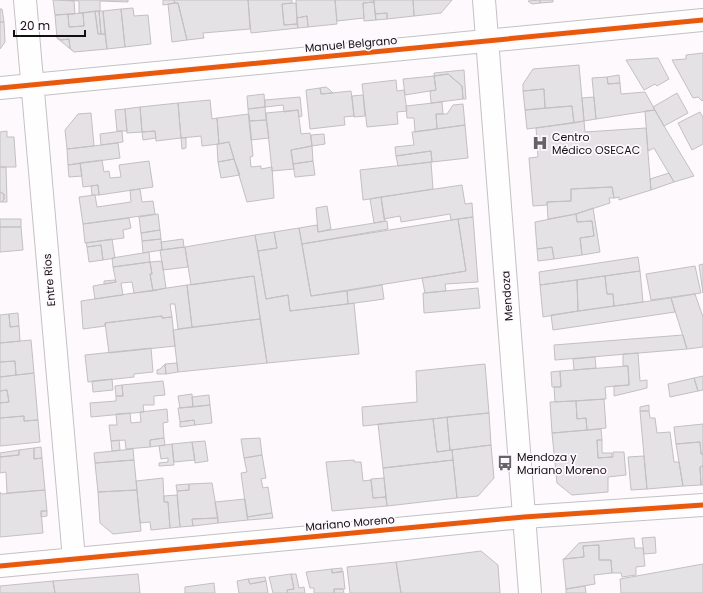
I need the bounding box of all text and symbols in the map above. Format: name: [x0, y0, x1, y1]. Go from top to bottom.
scale bar: [14, 12, 85, 38]
text: 20 m: [20, 17, 50, 34]
street label: Manuel Belgrano: [304, 32, 398, 56]
place label: Centro Médico OSECAC: [552, 129, 640, 158]
hospital icon: Centro Médico OSECAC: [531, 134, 549, 152]
street label: Entre Ríos: [39, 253, 59, 307]
street label: Mendoza: [497, 270, 517, 322]
place label: Mendoza y Mariano Moreno: [517, 449, 607, 478]
bus stop icon: Mendoza y Mariano Moreno: [496, 454, 514, 472]
street label: Mariano Moreno: [305, 511, 395, 535]

